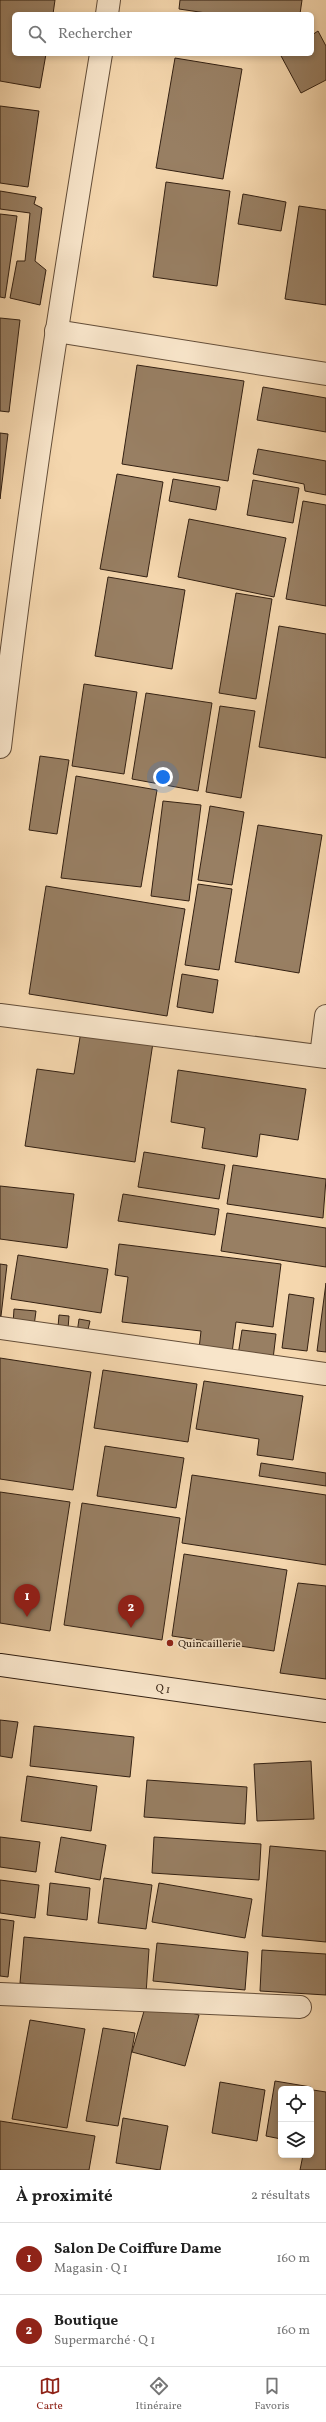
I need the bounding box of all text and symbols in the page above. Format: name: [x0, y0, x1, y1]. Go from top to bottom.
search box: [12, 12, 314, 56]
icon: search: [26, 23, 48, 45]
text: Rechercher: [58, 24, 132, 45]
your location: [153, 767, 173, 787]
pin: 1: [14, 1584, 40, 1617]
pin: 2: [118, 1595, 144, 1628]
place label: Quincaillerie: [178, 1637, 241, 1652]
marker: Quincaillerie: [165, 1638, 175, 1648]
street label: Q 1: [155, 1681, 171, 1698]
map controls: [278, 2086, 314, 2158]
button: locate: [278, 2086, 314, 2122]
button: layers: [278, 2122, 314, 2158]
text: À proximité: [16, 2185, 113, 2208]
text: 2 résultats: [251, 2187, 310, 2205]
text: Salon De Coiffure Dame: [54, 2239, 221, 2260]
text: 1: [26, 2250, 32, 2268]
text: 160 m: [276, 2250, 310, 2268]
text: Magasin · Q 1: [54, 2260, 128, 2278]
text: Boutique: [54, 2311, 118, 2332]
text: 2: [26, 2322, 32, 2340]
text: 160 m: [276, 2322, 310, 2340]
text: Supermarché · Q 1: [54, 2332, 155, 2350]
tab: Carte: [36, 2375, 63, 2414]
tab: Itinéraire: [136, 2375, 182, 2414]
tab: Favoris: [255, 2375, 290, 2414]

